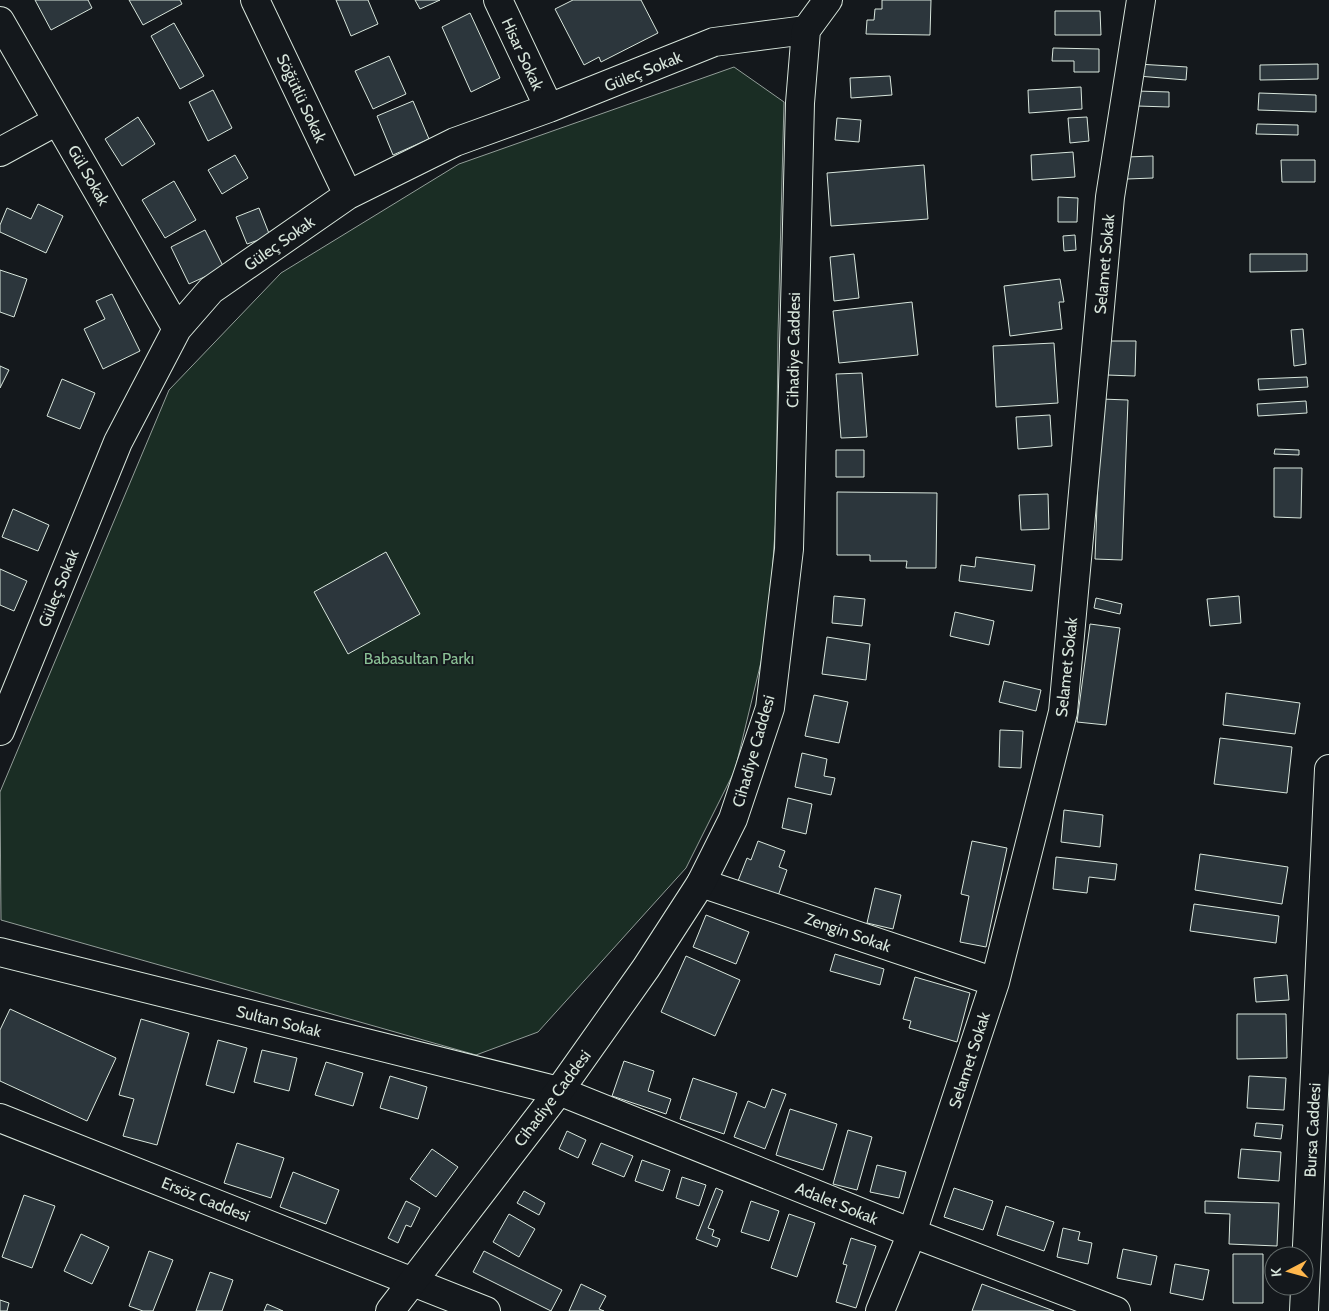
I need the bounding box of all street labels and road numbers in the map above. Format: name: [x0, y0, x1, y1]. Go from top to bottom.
street label: Hisar Sokak: [498, 15, 548, 94]
street label: Güleç Sokak: [602, 47, 685, 96]
street label: Söğütlü Sokak: [273, 51, 331, 146]
street label: Gül Sokak: [64, 142, 114, 210]
street label: Güleç Sokak: [240, 212, 319, 275]
street label: Selamet Sokak: [1091, 212, 1118, 315]
street label: Cihadiye Caddesi: [783, 292, 804, 408]
street label: Güleç Sokak: [34, 546, 83, 630]
street label: Selamet Sokak: [1052, 615, 1081, 718]
street label: Cihadiye Caddesi: [728, 693, 779, 809]
street label: Zengin Sokak: [802, 909, 894, 956]
street label: Sultan Sokak: [234, 1002, 324, 1041]
street label: Selamet Sokak: [945, 1009, 994, 1111]
street label: Cihadiye Caddesi: [510, 1046, 595, 1150]
street label: Bursa Caddesi: [1301, 1082, 1324, 1178]
street label: Ersöz Caddesi: [159, 1173, 253, 1226]
street label: Adalet Sokak: [793, 1178, 882, 1229]

